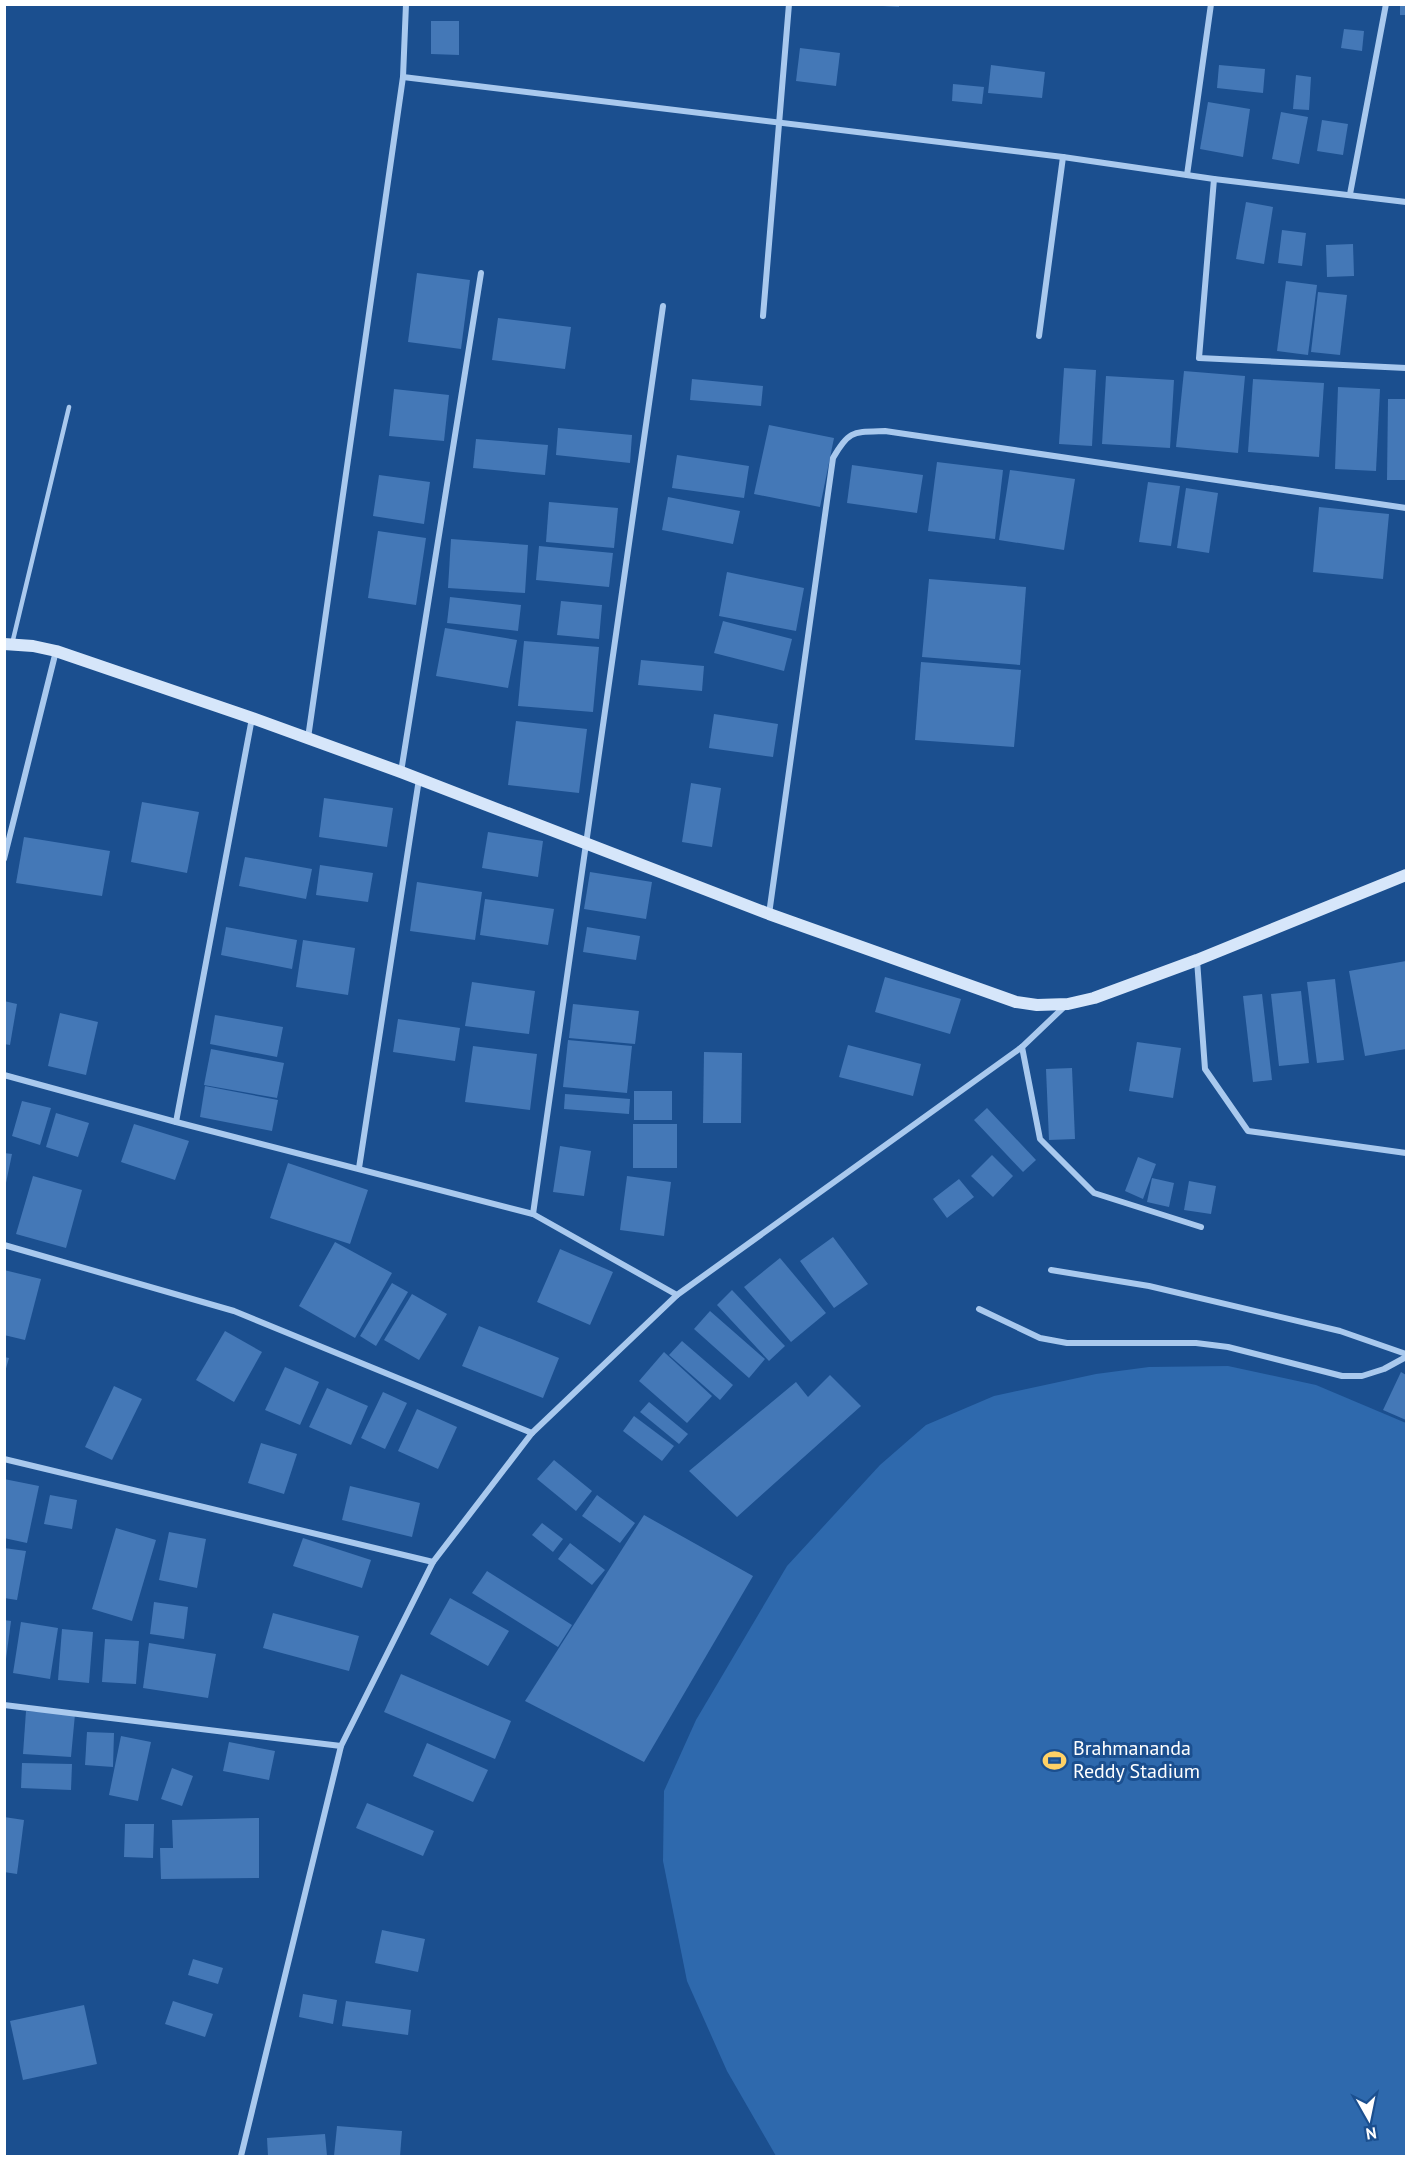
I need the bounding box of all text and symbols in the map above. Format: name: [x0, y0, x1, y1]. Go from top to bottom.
place label: Brahmananda Reddy Stadium: [1073, 1735, 1200, 1784]
sports icon: Brahmananda Reddy Stadium: [1042, 1747, 1068, 1773]
north arrow: [1339, 2089, 1399, 2149]
text: N: [1365, 2123, 1378, 2145]

